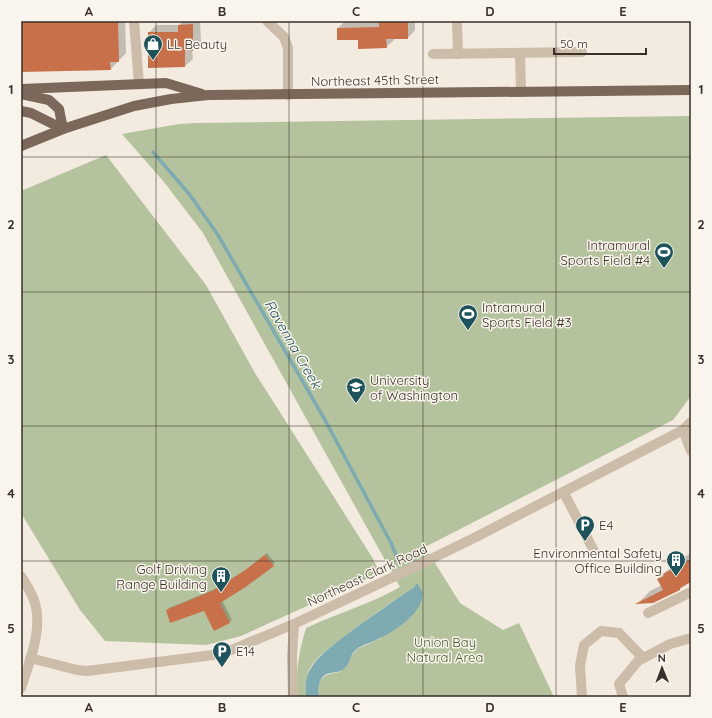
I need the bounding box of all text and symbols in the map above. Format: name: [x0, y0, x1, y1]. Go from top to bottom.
text: A: [85, 3, 94, 19]
text: B: [218, 3, 226, 19]
text: C: [352, 3, 360, 19]
text: D: [485, 3, 495, 19]
text: E: [619, 3, 627, 19]
scale bar: [554, 30, 646, 56]
shop icon: LL Beauty: [142, 33, 164, 61]
place label: LL Beauty: [167, 36, 227, 52]
text: 50 m: [560, 36, 588, 51]
street label: Northeast 45th Street: [311, 71, 439, 89]
text: 1: [8, 81, 14, 97]
text: 1: [698, 81, 704, 97]
text: 2: [7, 216, 15, 232]
text: 2: [697, 216, 705, 232]
place label: Intramural Sports Field #4: [561, 237, 650, 268]
sports icon: Intramural Sports Field #4: [653, 241, 675, 269]
water label: Ravenna Creek: [260, 297, 326, 393]
place label: Intramural Sports Field #3: [482, 299, 572, 330]
sports icon: Intramural Sports Field #3: [457, 303, 479, 331]
text: 3: [8, 351, 15, 367]
text: 3: [698, 351, 705, 367]
place label: University of Washington: [370, 372, 458, 403]
school or university icon: University of Washington: [345, 376, 367, 404]
text: 4: [7, 485, 15, 501]
text: 4: [697, 485, 705, 501]
parking icon: E4: [574, 514, 596, 542]
place label: E4: [599, 517, 613, 533]
street label: Northeast Clark Road: [304, 540, 430, 610]
place label: Environmental Safety Office Building: [533, 545, 662, 576]
building icon: Environmental Safety Office Building: [665, 549, 687, 577]
place label: Golf Driving Range Building: [116, 561, 207, 592]
building icon: Golf Driving Range Building: [210, 565, 232, 593]
text: 5: [7, 620, 15, 636]
text: 5: [697, 620, 705, 636]
park label: Union Bay Natural Area: [407, 634, 483, 665]
parking icon: E14: [211, 640, 233, 668]
place label: E14: [236, 643, 255, 659]
north arrow: [642, 648, 682, 688]
text: N: [658, 651, 666, 665]
text: A: [85, 699, 94, 715]
text: B: [218, 699, 226, 715]
text: C: [352, 699, 360, 715]
text: D: [485, 699, 495, 715]
text: E: [619, 699, 627, 715]

